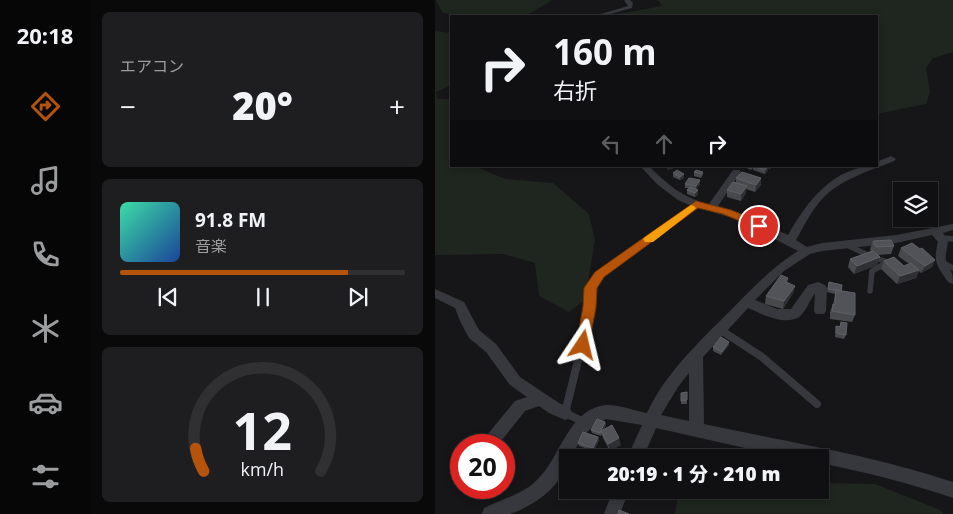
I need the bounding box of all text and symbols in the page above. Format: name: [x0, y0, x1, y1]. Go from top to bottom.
text: 20:18: [17, 20, 73, 50]
text: 160 m: [553, 28, 657, 75]
icon: right: [470, 35, 535, 100]
text: エアコン: [120, 55, 184, 77]
text: 右折: [553, 75, 597, 105]
text: 20°: [232, 79, 293, 131]
text: −: [120, 87, 136, 125]
text: +: [389, 87, 405, 125]
icon: directions: [28, 89, 63, 124]
icon: left: [597, 130, 625, 158]
icon: ahead: [650, 130, 678, 158]
icon: right: [703, 130, 731, 158]
icon: music: [28, 163, 63, 198]
map controls: [893, 182, 938, 227]
button: layers: [893, 182, 938, 227]
pin: [738, 205, 780, 247]
text: 91.8 FM: [195, 207, 266, 233]
icon: arrive: [745, 212, 773, 240]
text: 音楽: [195, 235, 227, 257]
icon: phone: [28, 237, 63, 272]
icon: previous: [154, 283, 182, 311]
icon: pause: [249, 283, 277, 311]
icon: next: [344, 283, 372, 311]
icon: climate: [28, 311, 63, 346]
position arrow: [556, 318, 608, 370]
icon: car: [28, 385, 63, 420]
text: 12: [233, 394, 292, 465]
speed limit sign: 20: [450, 434, 515, 499]
text: km/h: [241, 457, 284, 481]
icon: filters: [28, 459, 63, 494]
text: 20:19 · 1 分 · 210 m: [607, 461, 781, 487]

